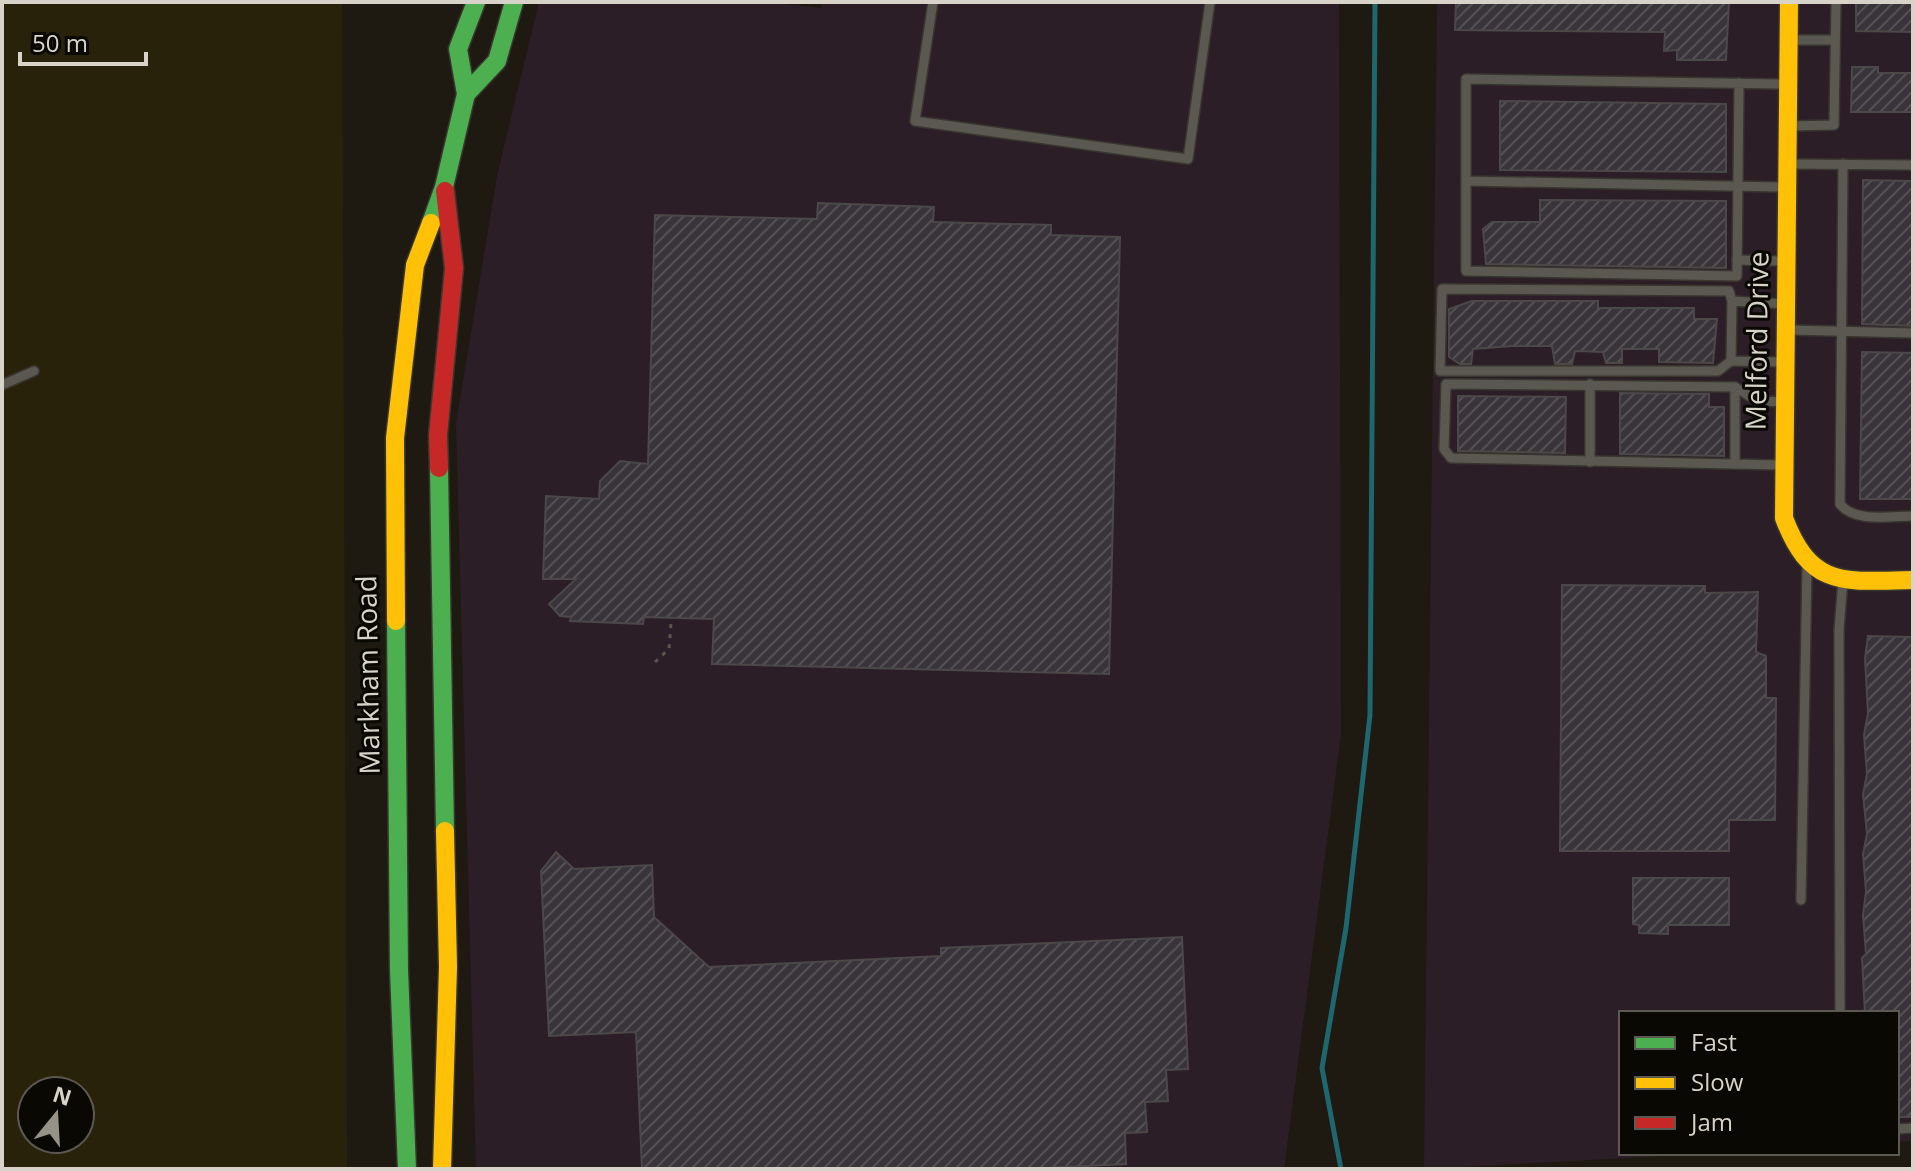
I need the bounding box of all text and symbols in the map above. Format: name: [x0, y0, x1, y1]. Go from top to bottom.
scale bar: [20, 16, 146, 66]
text: 50 m: [32, 26, 88, 59]
street label: Melford Drive: [1735, 251, 1777, 431]
street label: Markham Road: [346, 575, 388, 775]
legend: [1619, 1011, 1899, 1155]
text: Fast: [1691, 1025, 1737, 1058]
text: Slow: [1691, 1065, 1744, 1098]
north arrow: [16, 1075, 96, 1155]
text: N: [49, 1078, 76, 1112]
text: Jam: [1689, 1105, 1733, 1138]

